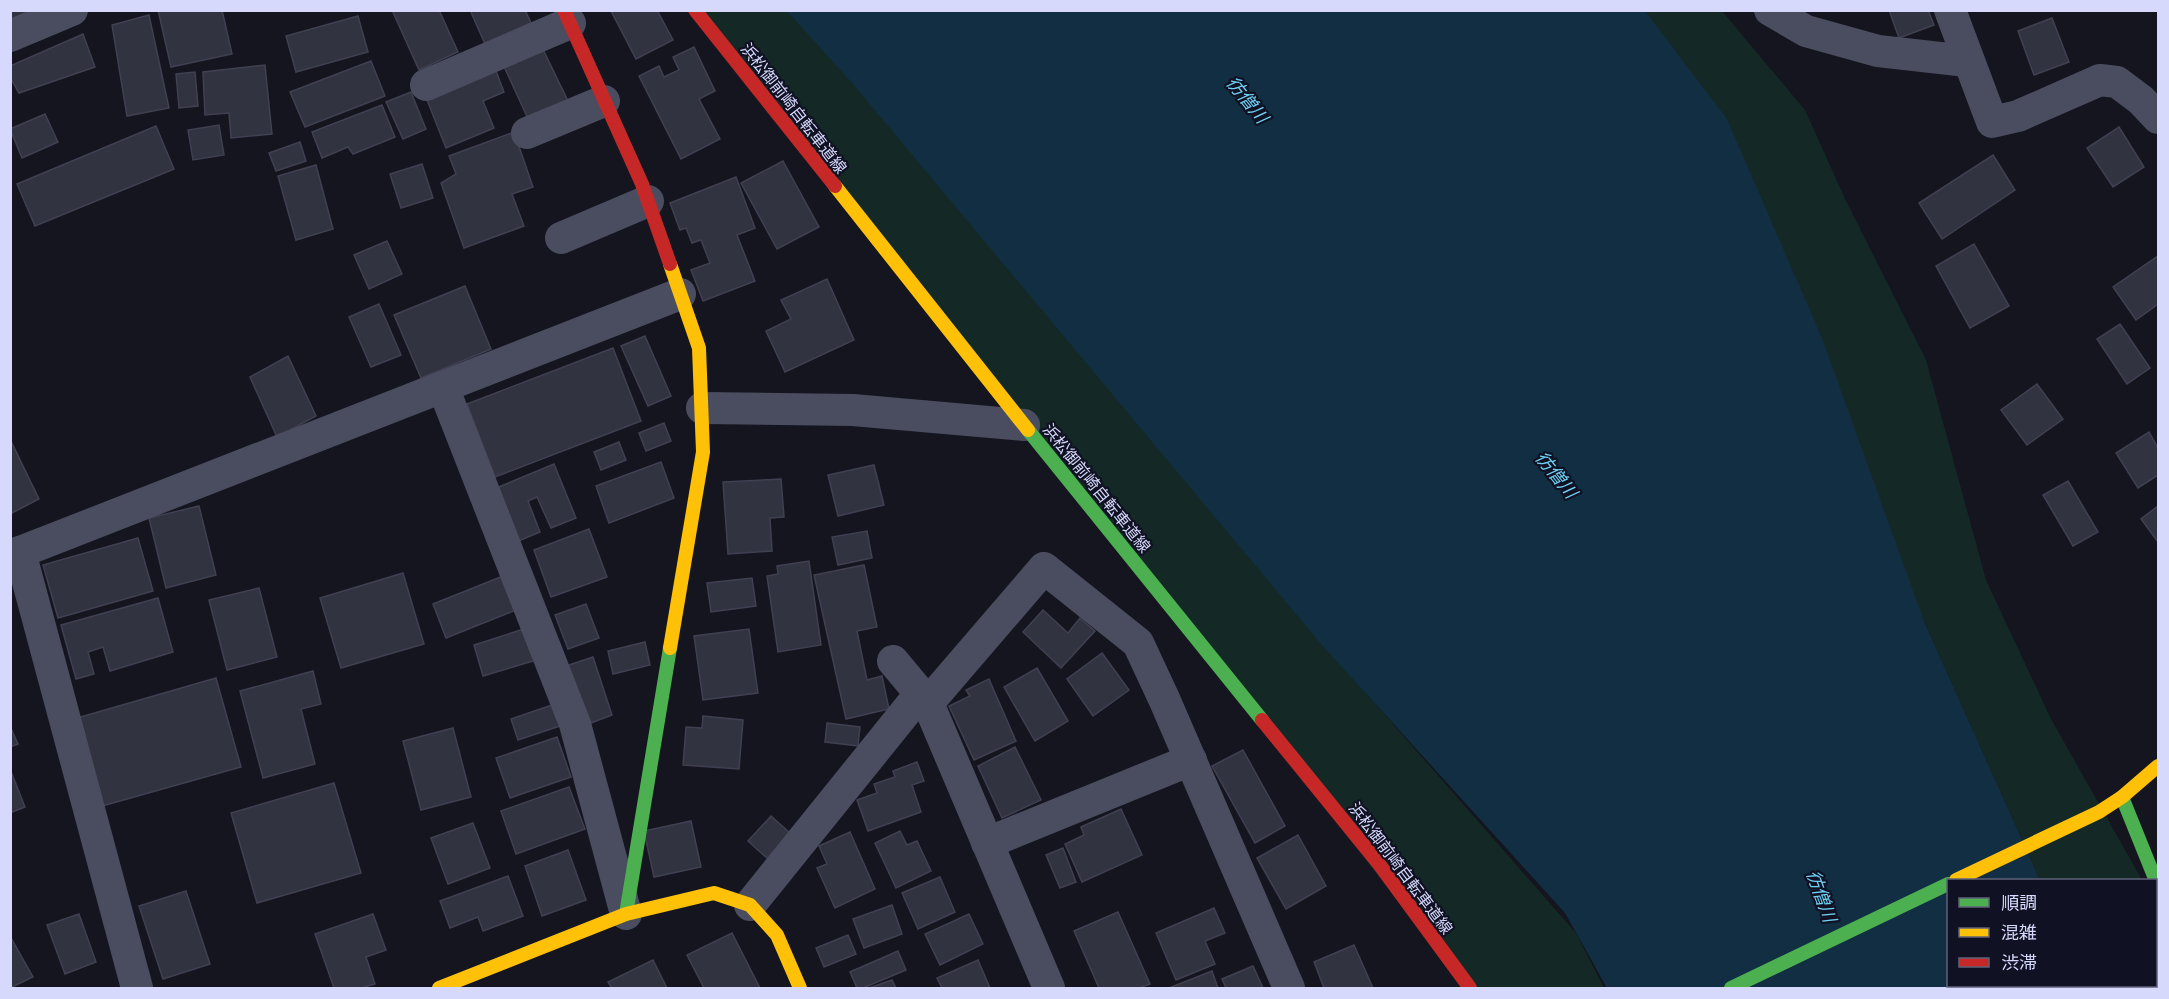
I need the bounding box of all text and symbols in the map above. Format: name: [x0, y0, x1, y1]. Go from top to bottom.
street label: 浜松御前崎自転車道線: [737, 39, 851, 177]
water label: 彷僧川: [1221, 71, 1275, 129]
street label: 浜松御前崎自転車道線: [1039, 420, 1155, 556]
water label: 彷僧川: [1530, 446, 1584, 504]
street label: 浜松御前崎自転車道線: [1345, 798, 1457, 938]
water label: 彷僧川: [1801, 867, 1842, 927]
legend: [1947, 879, 2157, 987]
text: 順調: [2001, 891, 2037, 914]
text: 混雑: [2001, 921, 2037, 944]
text: 渋滞: [2001, 951, 2037, 974]

